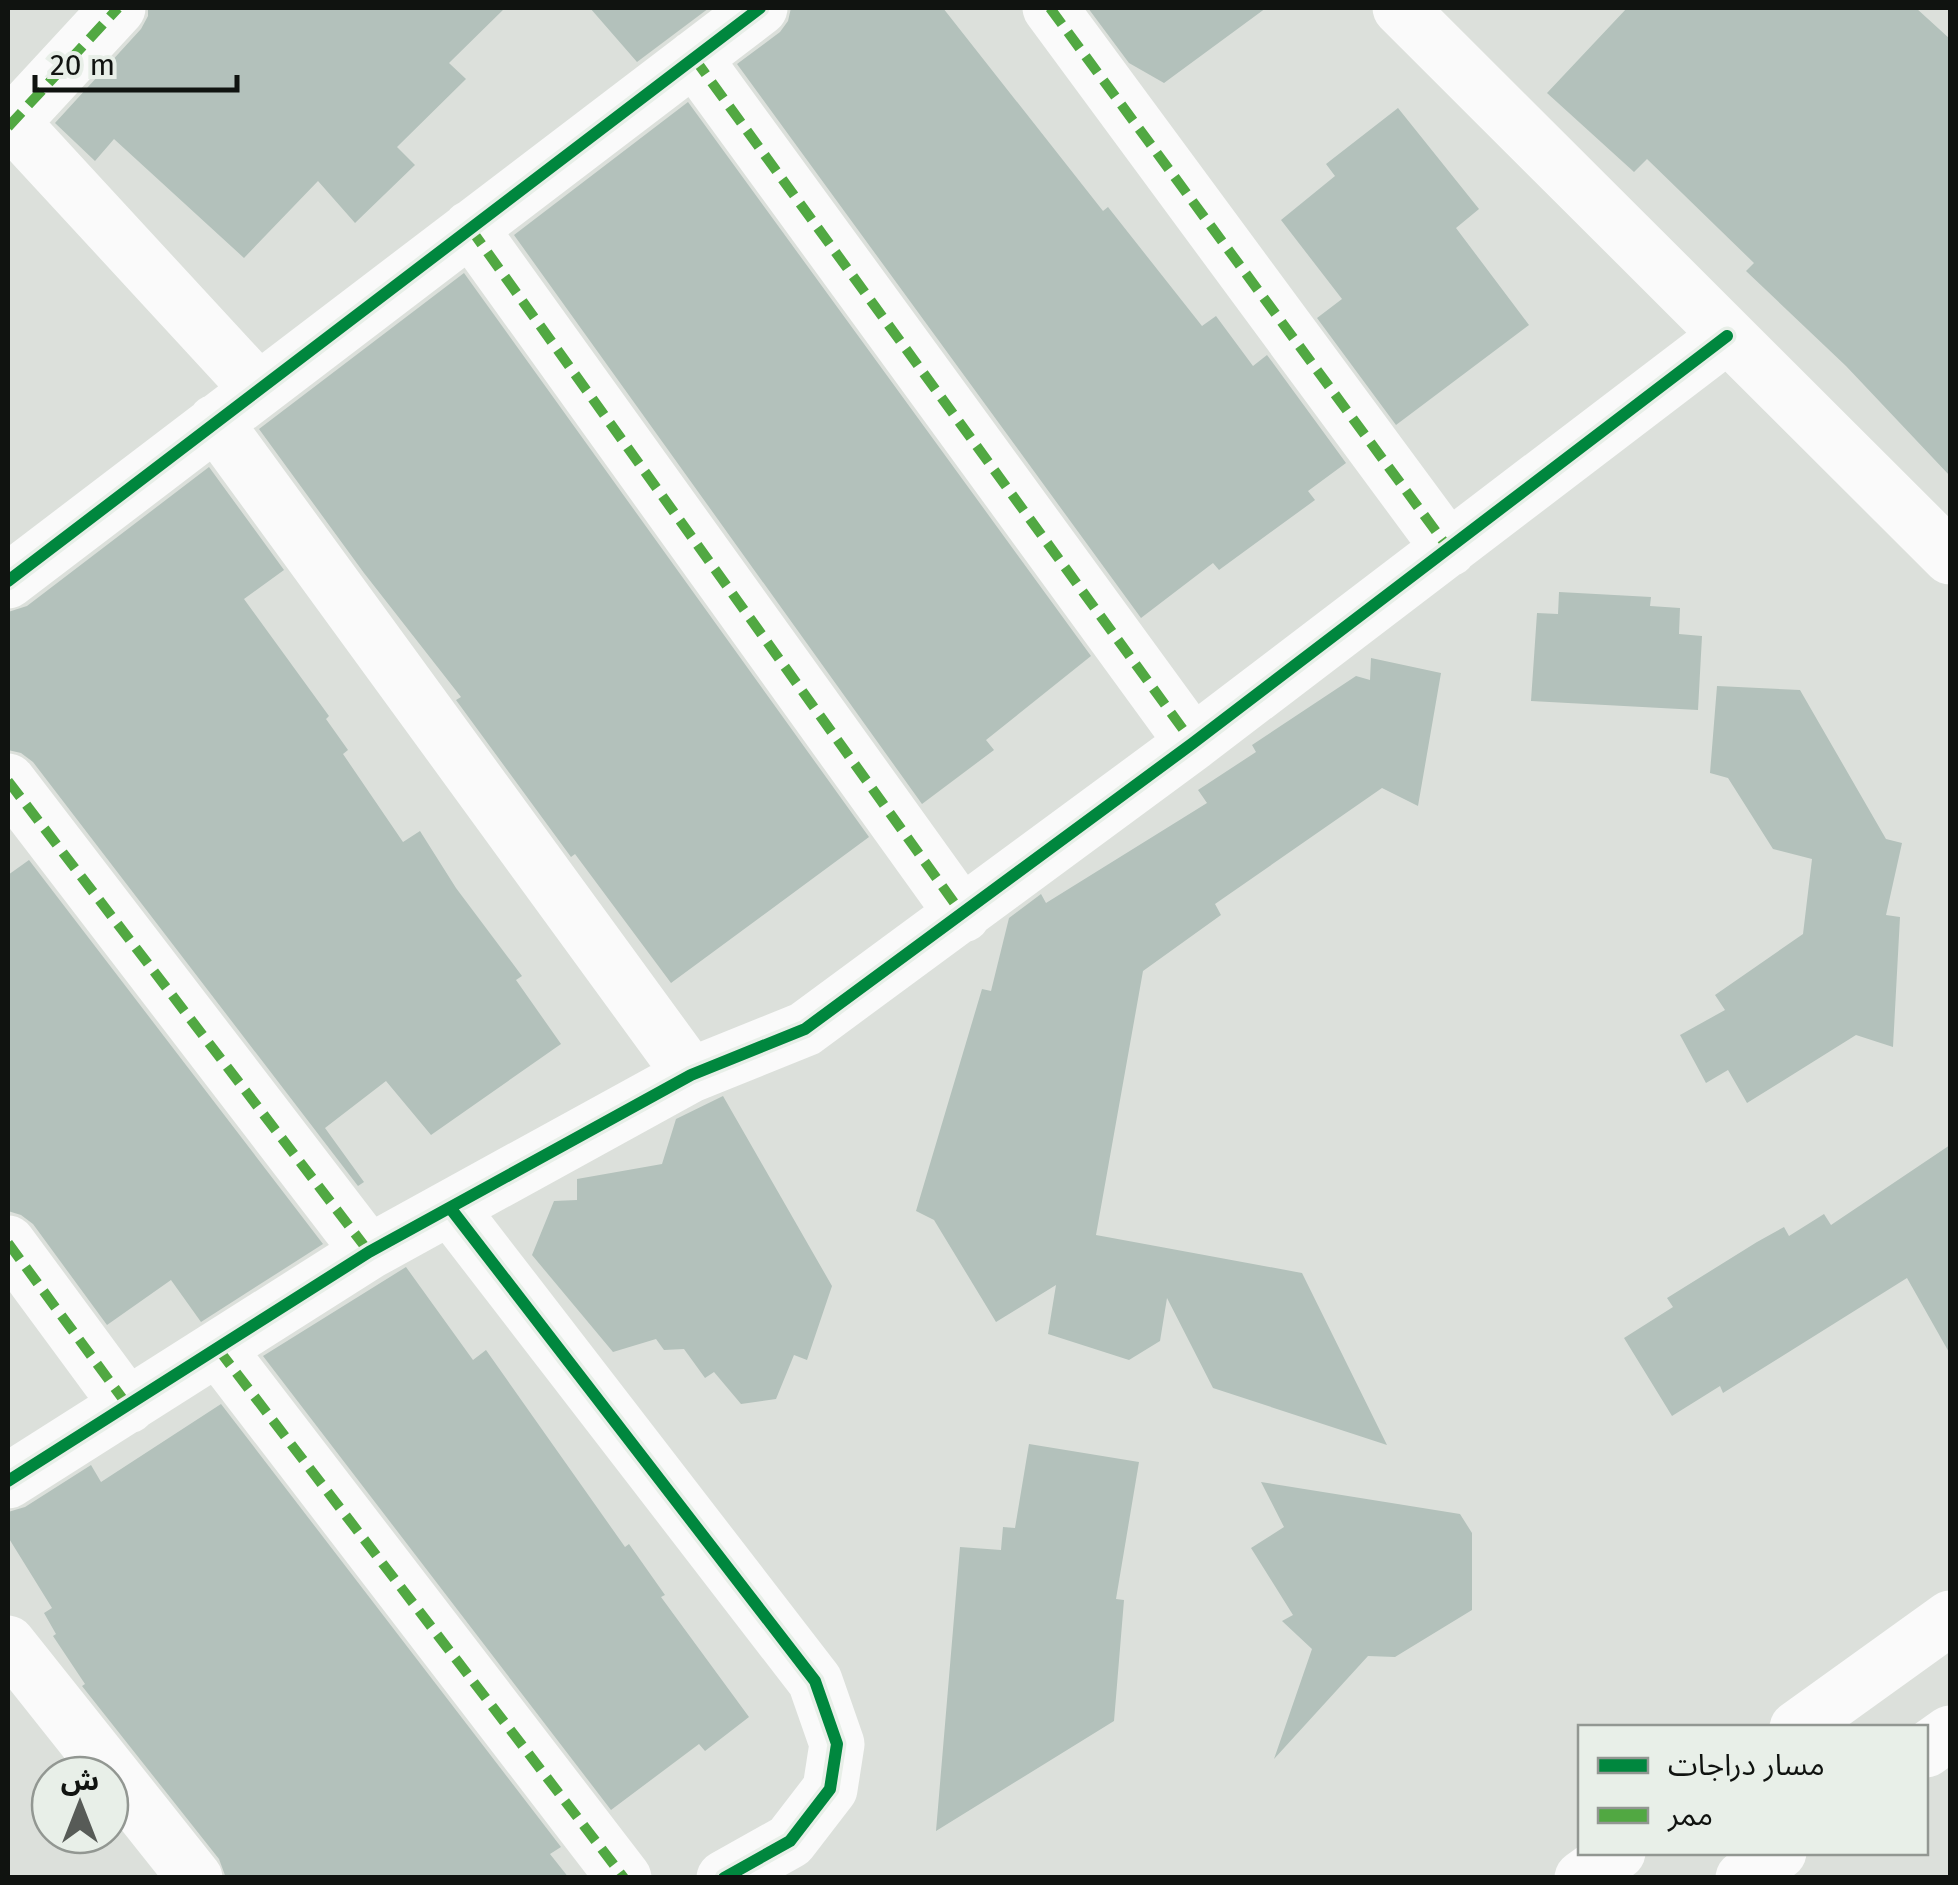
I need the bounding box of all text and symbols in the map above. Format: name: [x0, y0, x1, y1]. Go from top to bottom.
scale bar: [35, 30, 238, 92]
text: 20 m: [50, 47, 115, 83]
legend: [1578, 1725, 1928, 1855]
text: مسار دراجات: [1668, 1747, 1825, 1783]
north arrow: [30, 1755, 130, 1855]
text: ش: [61, 1764, 99, 1797]
text: ممر: [1667, 1797, 1713, 1833]

